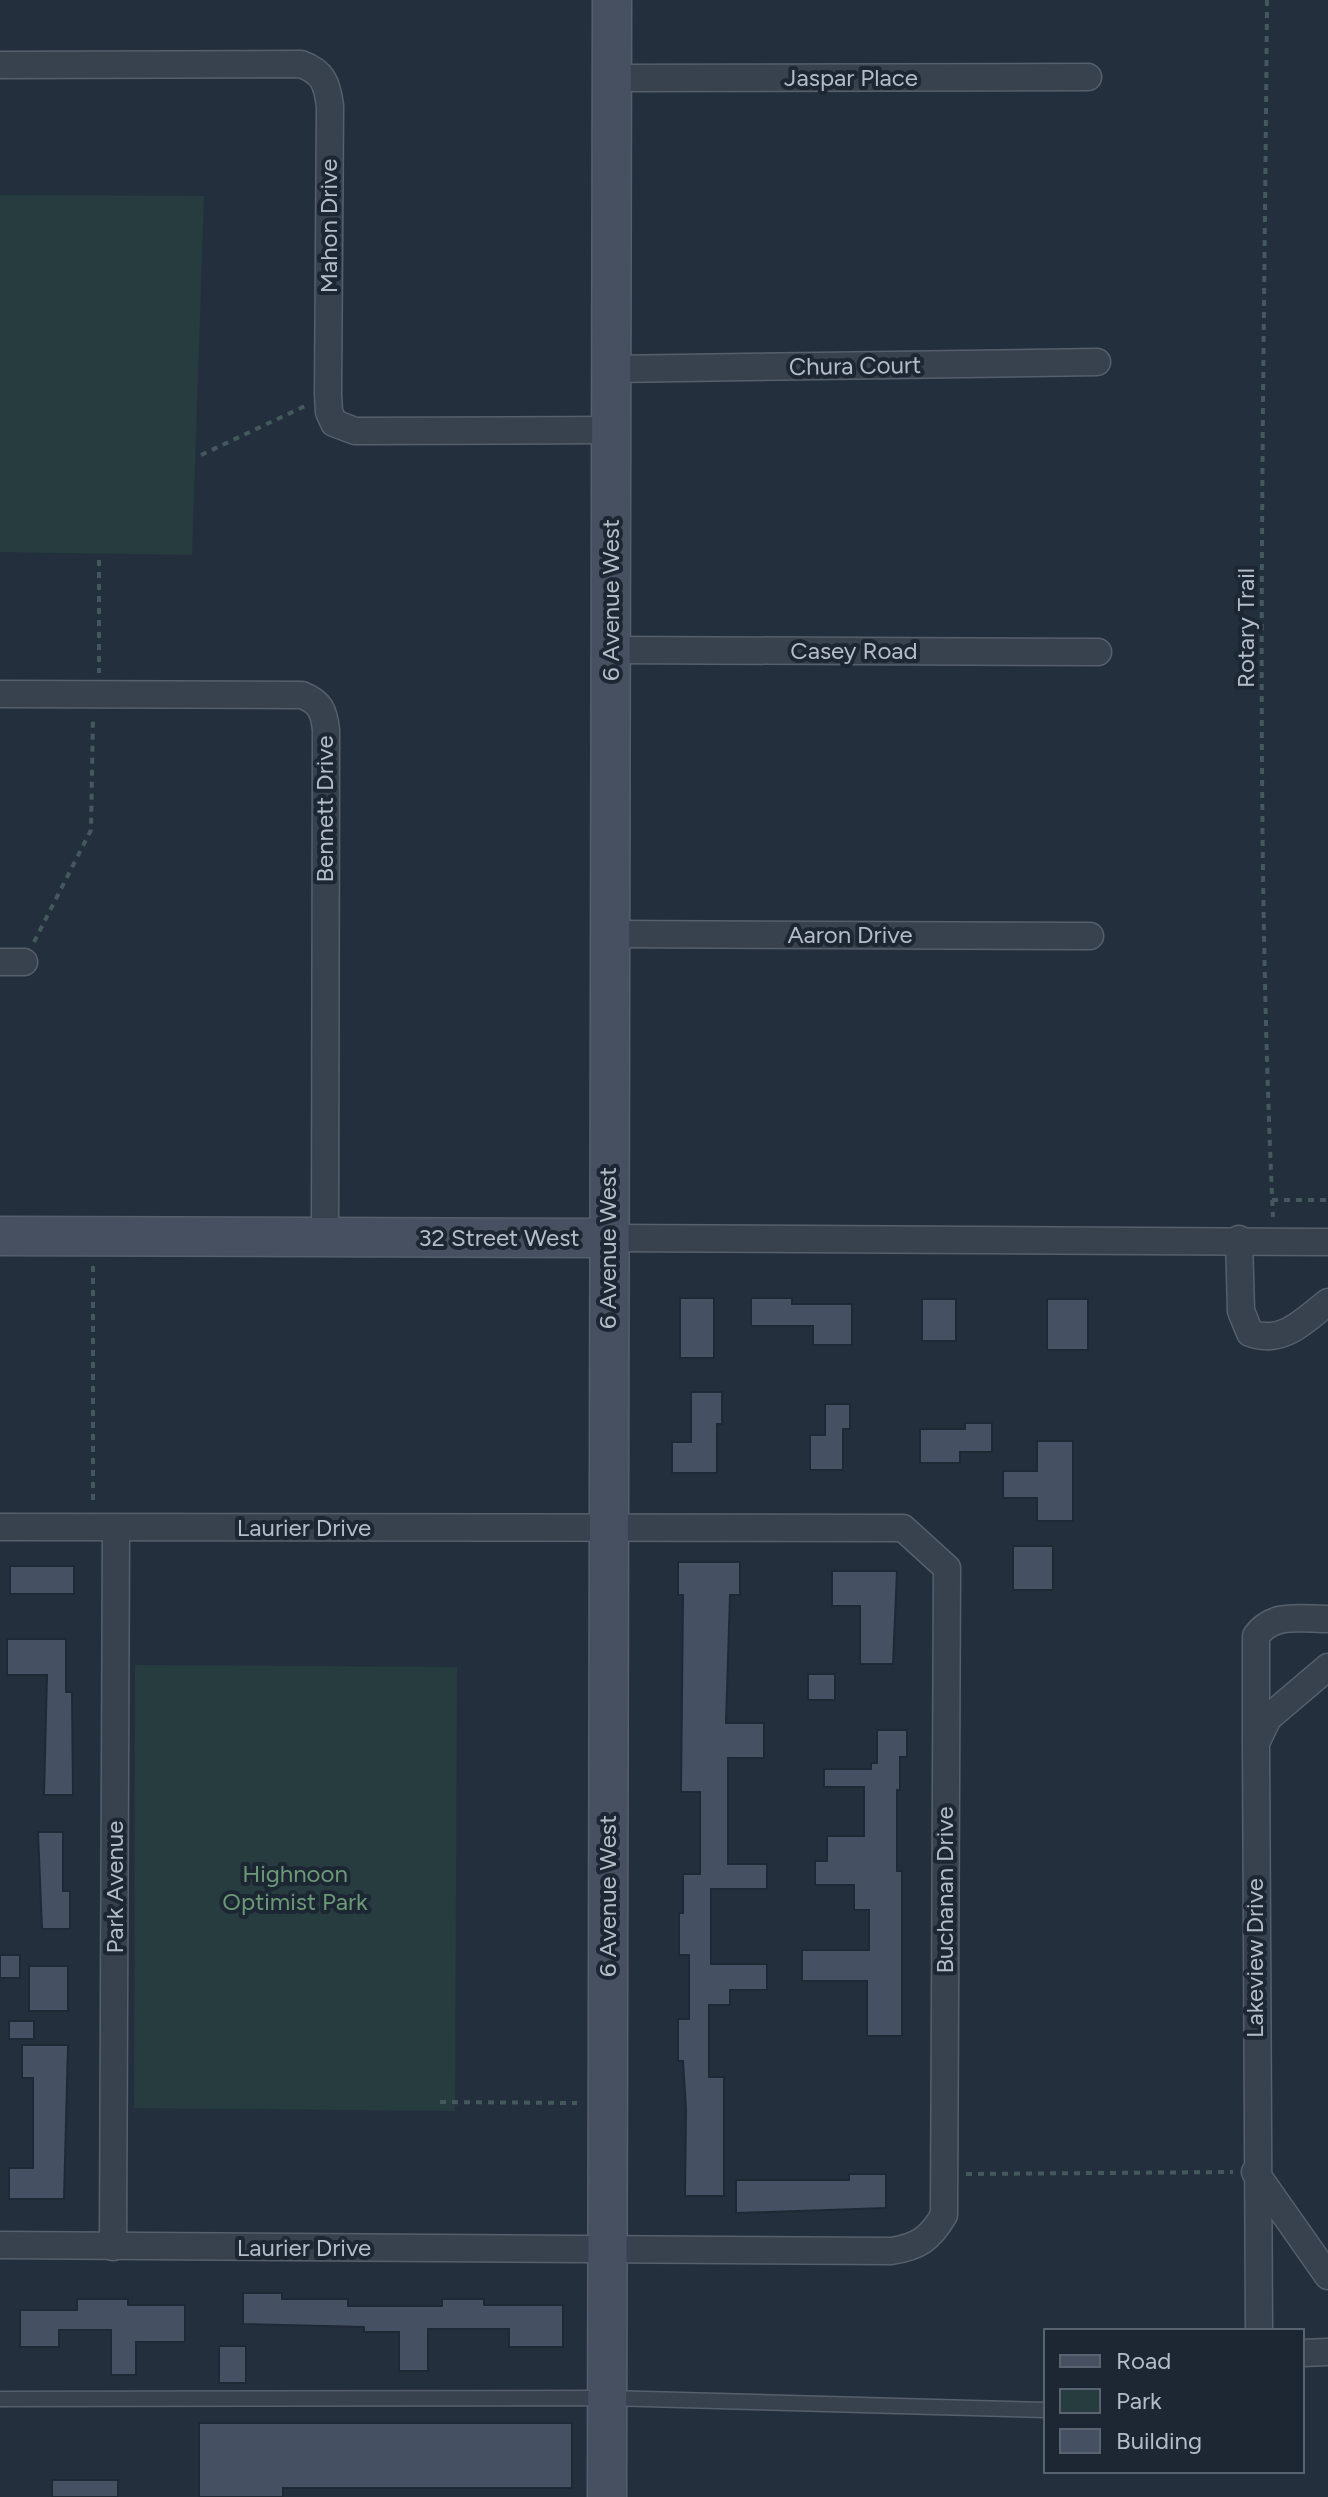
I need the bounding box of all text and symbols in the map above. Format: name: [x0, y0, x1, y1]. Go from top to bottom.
street label: Jaspar Place: [784, 63, 918, 92]
street label: Mahon Drive: [314, 159, 343, 293]
street label: Chura Court: [789, 350, 921, 381]
street label: 6 Avenue West: [596, 519, 625, 681]
street label: Rotary Trail: [1231, 568, 1260, 688]
street label: Casey Road: [790, 636, 918, 665]
street label: Bennett Drive: [310, 735, 339, 883]
street label: Aaron Drive: [787, 920, 913, 949]
street label: 6 Avenue West: [593, 1167, 622, 1329]
street label: 32 Street West: [419, 1223, 579, 1252]
street label: Laurier Drive: [237, 1513, 371, 1542]
street label: Buchanan Drive: [930, 1806, 959, 1974]
street label: 6 Avenue West: [593, 1815, 622, 1977]
street label: Park Avenue: [100, 1821, 129, 1953]
park label: Highnoon Optimist Park: [222, 1859, 368, 1916]
street label: Lakeview Drive: [1240, 1878, 1269, 2038]
street label: Laurier Drive: [237, 2233, 371, 2262]
legend: [1044, 2329, 1304, 2473]
text: Road: [1116, 2346, 1171, 2375]
text: Park: [1116, 2386, 1162, 2415]
text: Building: [1116, 2426, 1202, 2455]

